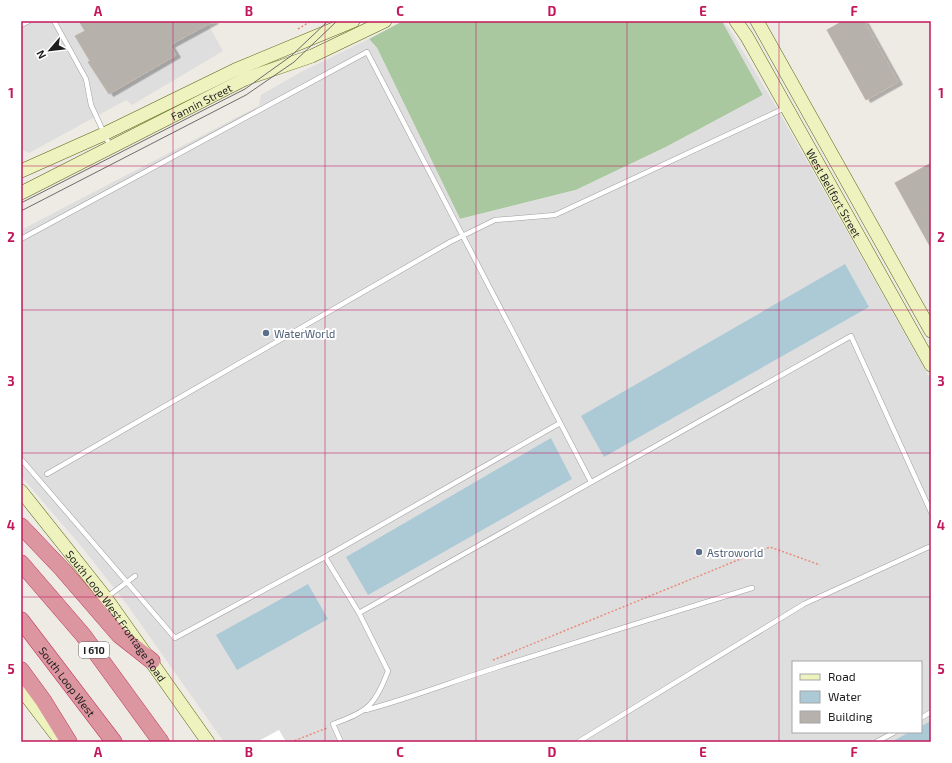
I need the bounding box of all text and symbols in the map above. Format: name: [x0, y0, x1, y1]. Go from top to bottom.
text: A: [94, 3, 103, 19]
text: B: [245, 3, 253, 19]
text: C: [396, 3, 404, 19]
text: D: [548, 3, 557, 19]
text: E: [699, 3, 707, 19]
text: F: [850, 3, 858, 19]
north arrow: [30, 30, 70, 70]
text: N: [33, 48, 48, 61]
street label: Fannin Street: [168, 80, 234, 122]
text: 1: [8, 85, 14, 101]
text: 1: [938, 85, 944, 101]
street label: West Bellfort Street: [804, 146, 864, 239]
text: 2: [7, 229, 15, 245]
text: 2: [937, 229, 945, 245]
place label: WaterWorld: [274, 327, 335, 340]
marker: WaterWorld: [261, 328, 271, 338]
text: 3: [7, 373, 15, 389]
text: 3: [937, 373, 945, 389]
text: 4: [7, 517, 15, 533]
text: 4: [937, 517, 945, 533]
place label: Astroworld: [707, 546, 763, 559]
street label: South Loop West Frontage Road: [64, 547, 170, 683]
marker: Astroworld: [694, 547, 704, 557]
road number: I 610: [79, 642, 109, 658]
street label: South Loop West: [37, 644, 99, 718]
text: 5: [7, 661, 15, 677]
legend: [792, 661, 922, 733]
text: 5: [937, 661, 945, 677]
text: Road: [828, 669, 856, 683]
text: Water: [828, 689, 862, 703]
text: Building: [828, 709, 873, 723]
text: A: [94, 744, 103, 760]
text: B: [245, 744, 253, 760]
text: C: [396, 744, 404, 760]
text: D: [548, 744, 557, 760]
text: E: [699, 744, 707, 760]
text: F: [850, 744, 858, 760]

